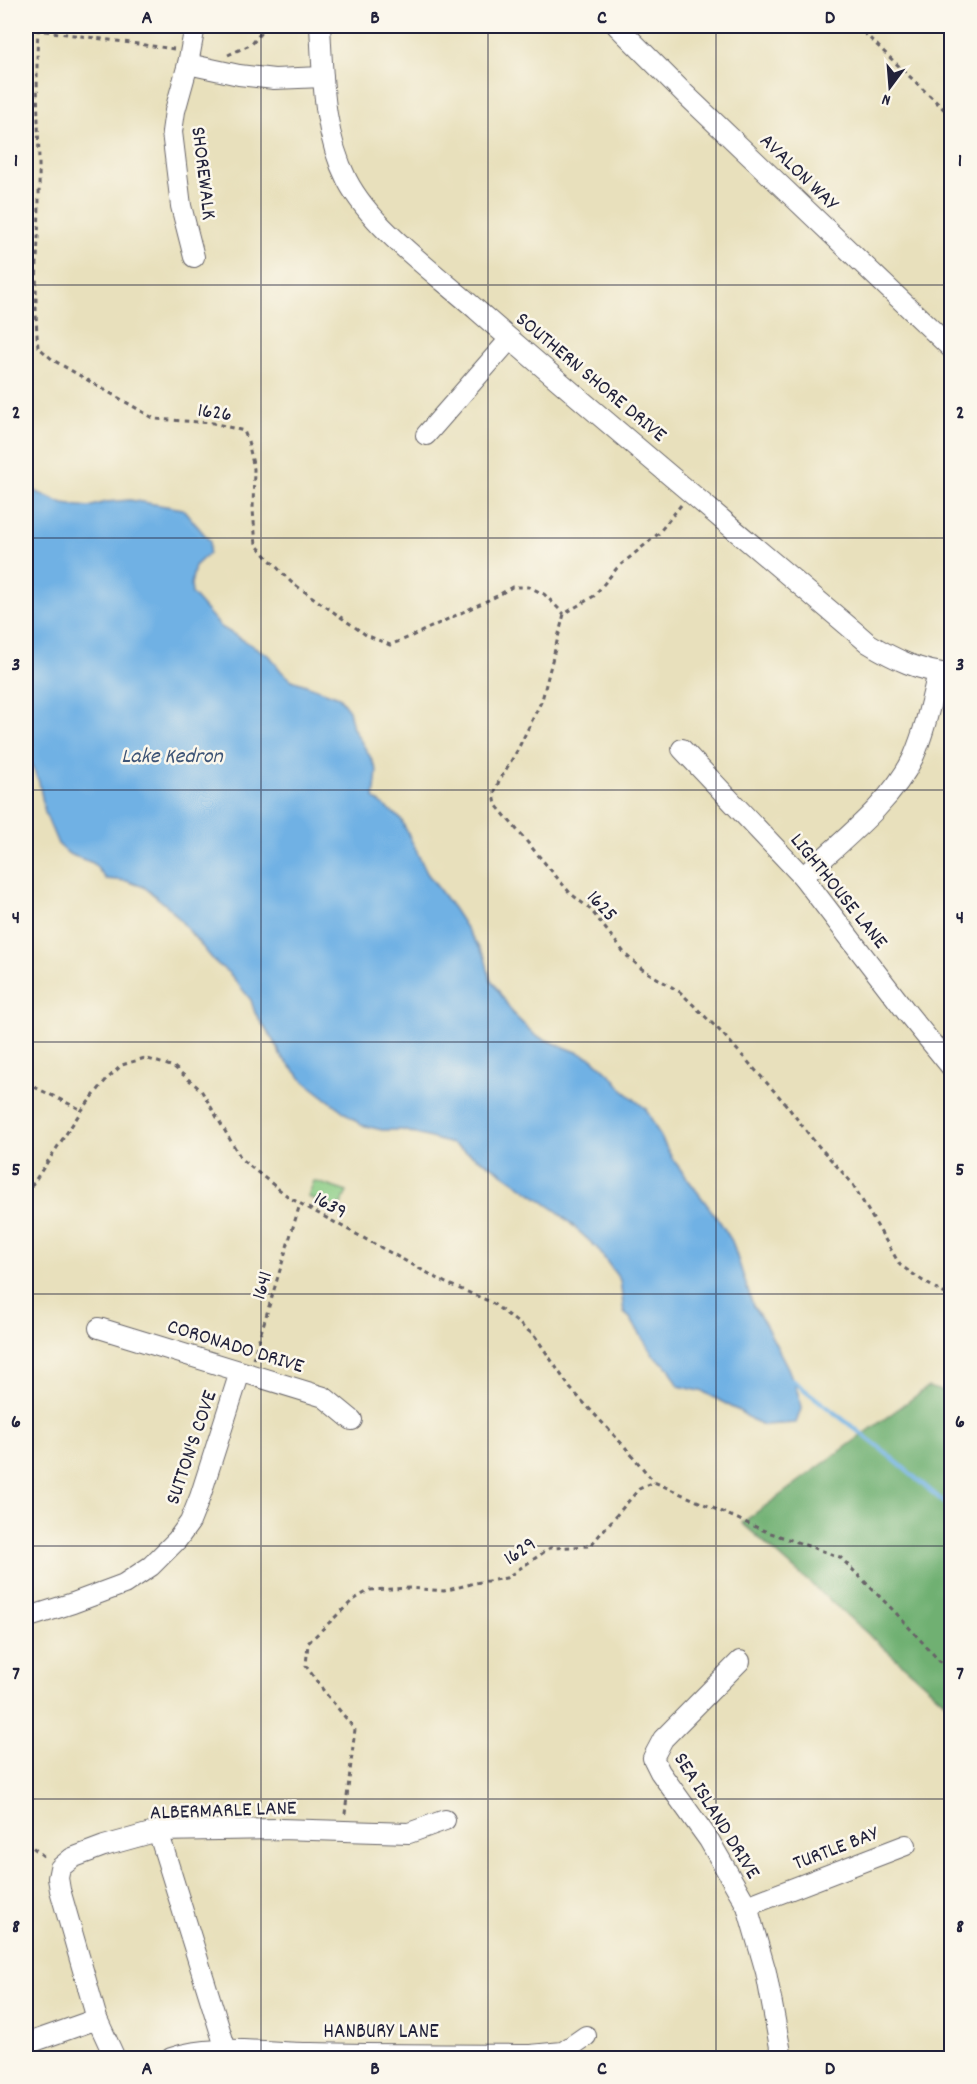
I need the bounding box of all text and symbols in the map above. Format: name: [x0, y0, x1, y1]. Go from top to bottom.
text: A: [142, 5, 153, 33]
text: B: [370, 5, 380, 33]
text: C: [597, 5, 607, 33]
text: D: [825, 5, 836, 33]
north arrow: [860, 57, 920, 117]
text: N: [879, 87, 894, 111]
street label: SHOREWALK: [181, 125, 223, 222]
street label: AVALON WAY: [752, 128, 845, 220]
text: 1: [14, 148, 18, 176]
text: 1: [958, 148, 962, 176]
street label: SOUTHERN SHORE DRIVE: [508, 306, 673, 451]
street label: 1626: [195, 397, 234, 431]
text: 2: [12, 400, 20, 428]
text: 2: [956, 400, 964, 428]
text: 3: [12, 652, 20, 680]
text: 3: [956, 652, 964, 680]
water label: Lake Kedron: [121, 742, 223, 773]
street label: LIGHTHOUSE LANE: [782, 828, 894, 957]
street label: 1625: [578, 884, 623, 930]
text: 4: [12, 905, 20, 933]
text: 4: [956, 905, 964, 933]
text: 5: [11, 1157, 21, 1185]
text: 5: [955, 1157, 965, 1185]
street label: 1639: [307, 1185, 352, 1228]
street label: 1641: [246, 1268, 282, 1304]
street label: CORONADO DRIVE: [163, 1313, 308, 1383]
street label: SUTTON'S COVE: [159, 1386, 227, 1509]
text: 6: [11, 1409, 21, 1437]
text: 6: [955, 1409, 965, 1437]
street label: 1629: [498, 1531, 543, 1574]
text: 7: [12, 1661, 20, 1689]
text: 7: [956, 1661, 964, 1689]
street label: SEA ISLAND DRIVE: [665, 1748, 767, 1886]
street label: ALBERMARLE LANE: [149, 1794, 297, 1830]
street label: TURTLE BAY: [789, 1819, 884, 1880]
text: 8: [12, 1914, 20, 1942]
text: 8: [956, 1914, 964, 1942]
street label: HANBURY LANE: [323, 2018, 439, 2048]
text: A: [142, 2056, 153, 2084]
text: B: [370, 2056, 380, 2084]
text: C: [597, 2056, 607, 2084]
text: D: [825, 2056, 836, 2084]

